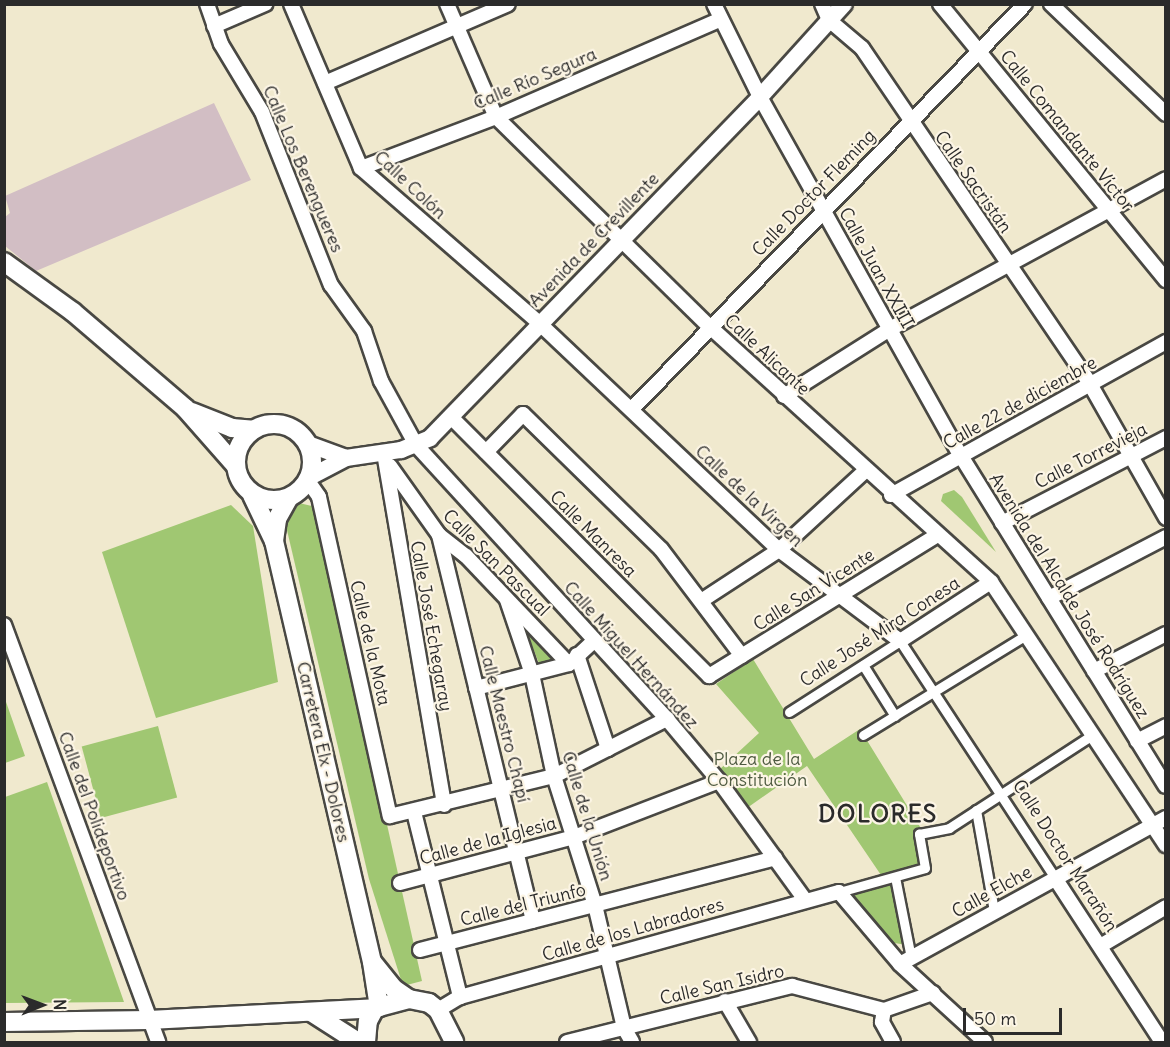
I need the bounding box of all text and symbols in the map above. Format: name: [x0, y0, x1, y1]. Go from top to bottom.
street label: Calle Río Segura: [470, 43, 600, 115]
street label: Calle Comandante Víctor: [995, 46, 1139, 216]
street label: Calle Los Berengueres: [258, 82, 348, 256]
street label: Calle Doctor Fleming: [748, 125, 880, 261]
street label: Calle Sacristán: [930, 127, 1016, 237]
street label: Calle Colón: [370, 146, 450, 224]
street label: Avenida de Crevillente: [524, 168, 664, 312]
street label: Calle Juan XXIII: [834, 204, 918, 332]
street label: Calle Alicante: [720, 310, 814, 400]
street label: Calle 22 de diciembre: [939, 352, 1101, 454]
street label: Calle Torrevieja: [1031, 418, 1151, 494]
street label: Calle de la Virgen: [691, 440, 807, 552]
street label: Avenida del Alcalde José Rodríguez: [984, 469, 1154, 723]
street label: Calle Manresa: [545, 486, 641, 582]
street label: Calle San Pascual: [438, 505, 554, 621]
street label: Calle José Echegaray: [405, 539, 457, 713]
street label: Calle San Vicente: [749, 544, 879, 636]
street label: Calle José Mira Conesa: [796, 572, 964, 692]
street label: Calle Miguel Hernández: [559, 577, 703, 733]
street label: Calle de la Mota: [345, 578, 395, 708]
street label: Calle Maestro Chapí: [474, 643, 534, 805]
street label: Carretera Elx - Dolores: [292, 660, 354, 844]
street label: Calle del Polideportivo: [53, 729, 135, 903]
street label: Calle de la Unión: [557, 749, 617, 883]
park label: Plaza de la Constitución: [707, 749, 807, 792]
street label: Calle Doctor Marañón: [1008, 776, 1122, 936]
district label: DOLORES: [818, 800, 938, 828]
street label: Calle de la Iglesia: [417, 812, 559, 870]
street label: Calle Elche: [948, 861, 1036, 923]
street label: Calle del Triunfo: [458, 879, 588, 931]
street label: Calle de los Labradores: [540, 894, 726, 966]
street label: Calle San Isidro: [658, 960, 786, 1010]
north arrow: [12, 975, 72, 1035]
scale bar: [966, 996, 1065, 1034]
text: N: [50, 999, 70, 1010]
text: 50 m: [974, 1007, 1016, 1030]

